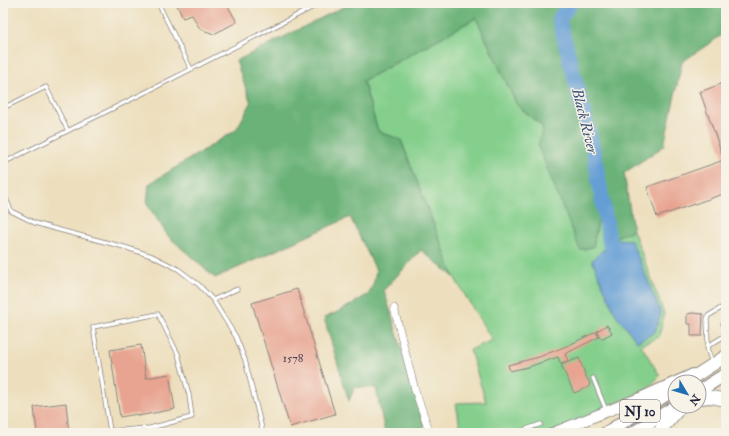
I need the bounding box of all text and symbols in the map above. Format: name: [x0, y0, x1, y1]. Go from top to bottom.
water label: Black River: [567, 85, 602, 157]
house number: 1578: [283, 351, 304, 366]
north arrow: [667, 374, 707, 414]
text: N: [686, 391, 703, 409]
road number: NJ 10: [620, 400, 660, 422]

